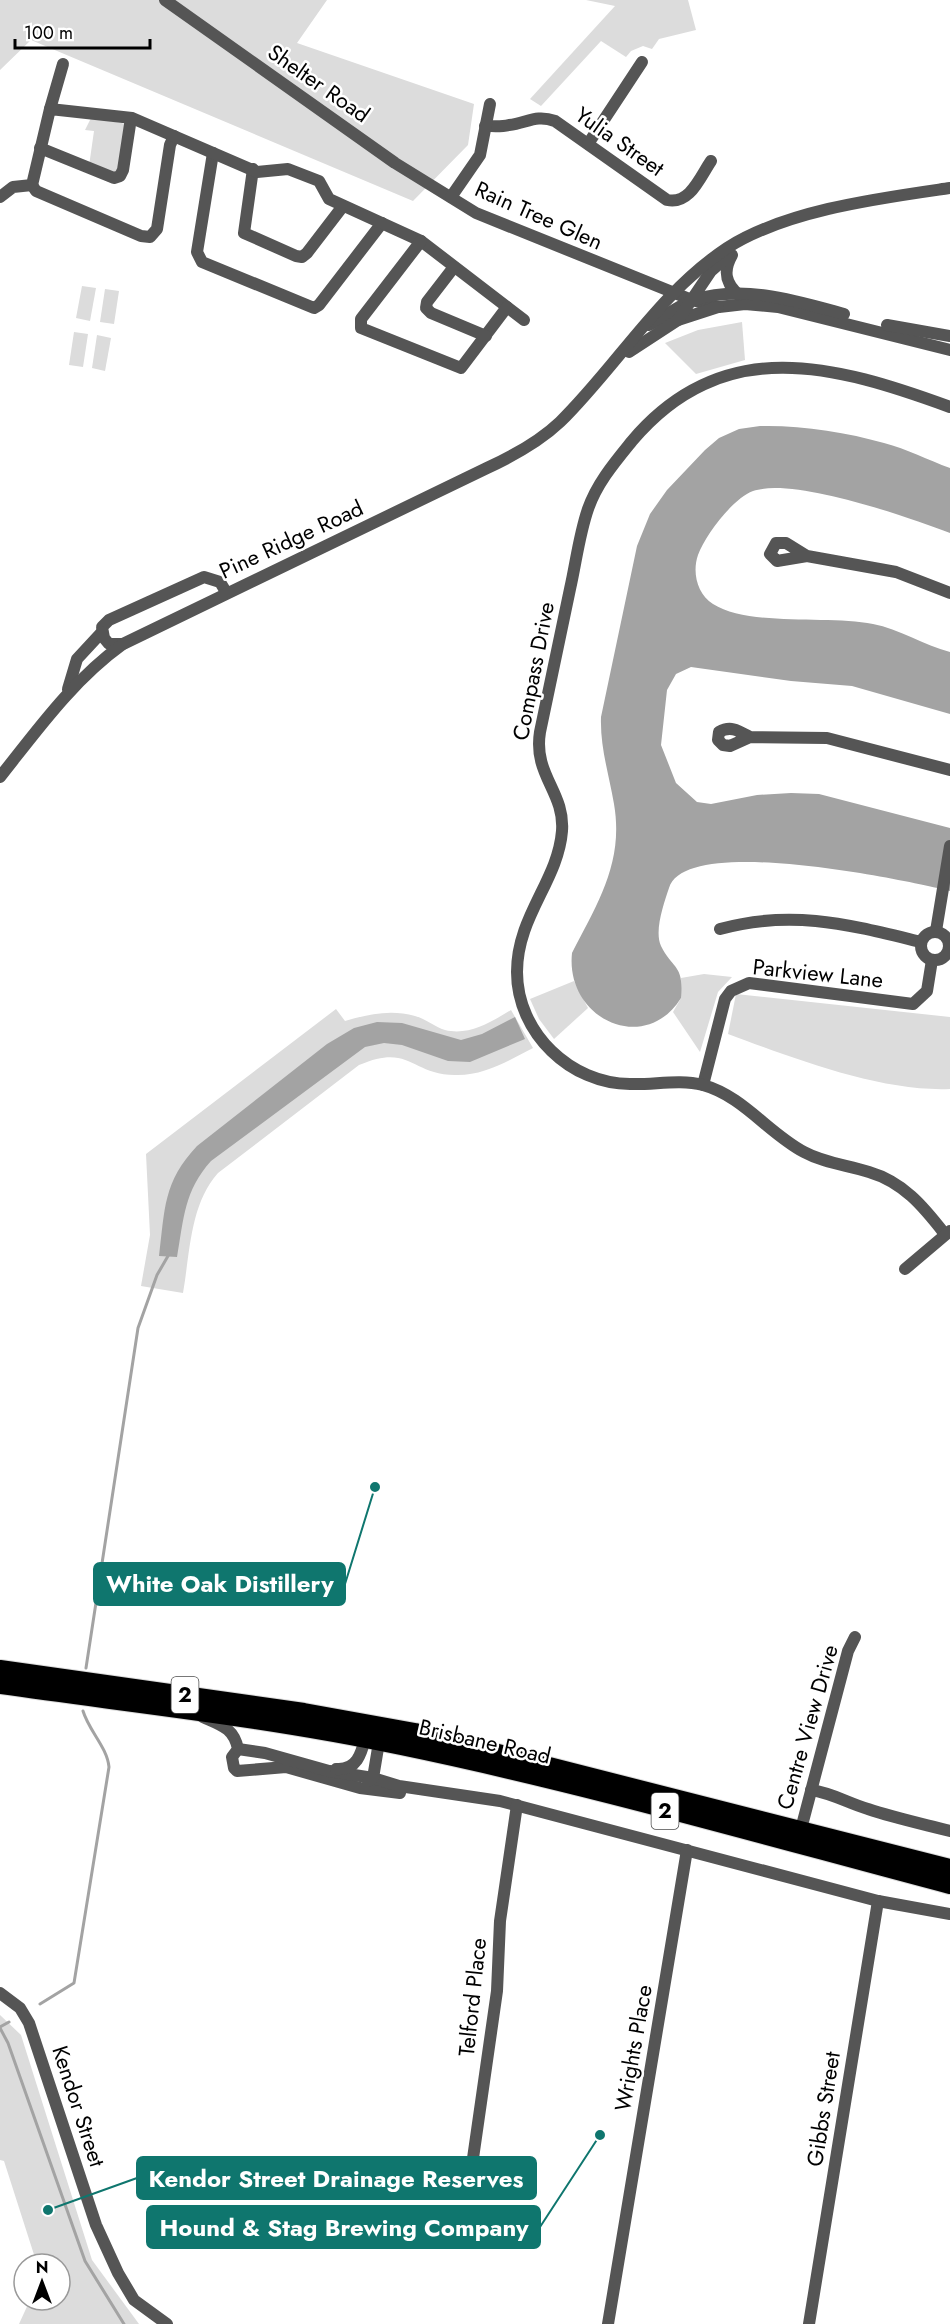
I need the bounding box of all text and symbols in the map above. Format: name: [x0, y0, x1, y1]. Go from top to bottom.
scale bar: [15, 12, 150, 50]
text: 100 m: [24, 20, 73, 46]
street label: Shelter Road: [261, 36, 377, 130]
street label: Yulia Street: [569, 98, 672, 184]
street label: Rain Tree Glen: [470, 173, 608, 257]
street label: Pine Ridge Road: [214, 492, 368, 586]
street label: Compass Drive: [504, 599, 562, 743]
street label: Parkview Lane: [751, 950, 885, 996]
callout: White Oak Distillery: [94, 1563, 345, 1605]
text: White Oak Distillery: [106, 1566, 334, 1601]
street label: Centre View Drive: [768, 1641, 846, 1813]
road number: 2: [172, 1677, 198, 1713]
street label: Brisbane Road: [416, 1710, 554, 1772]
road number: 2: [652, 1793, 678, 1829]
street label: Telford Place: [450, 1936, 494, 2058]
street label: Wrights Place: [606, 1982, 660, 2114]
street label: Kendor Street: [44, 2041, 114, 2171]
street label: Gibbs Street: [798, 2049, 848, 2169]
callout: Kendor Street Drainage Reserves: [137, 2157, 536, 2199]
text: Kendor Street Drainage Reserves: [149, 2161, 524, 2196]
callout: Hound & Stag Brewing Company: [147, 2206, 540, 2248]
text: Hound & Stag Brewing Company: [159, 2210, 529, 2245]
north arrow: [12, 2252, 72, 2312]
text: N: [36, 2256, 48, 2279]

